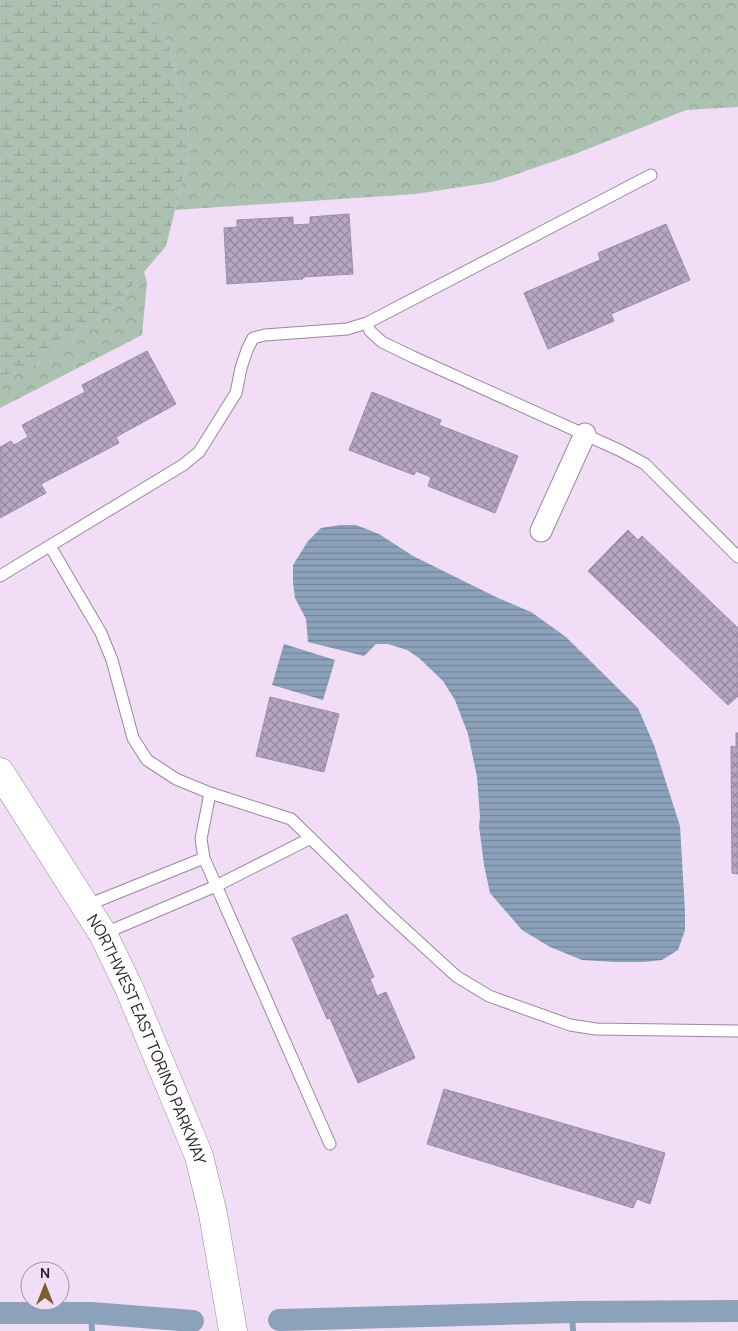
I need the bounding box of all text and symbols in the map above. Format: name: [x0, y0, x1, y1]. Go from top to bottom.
street label: NORTHWEST EAST TORINO PARKWAY: [82, 910, 212, 1166]
north arrow: [20, 1261, 70, 1311]
text: N: [40, 1263, 50, 1282]

